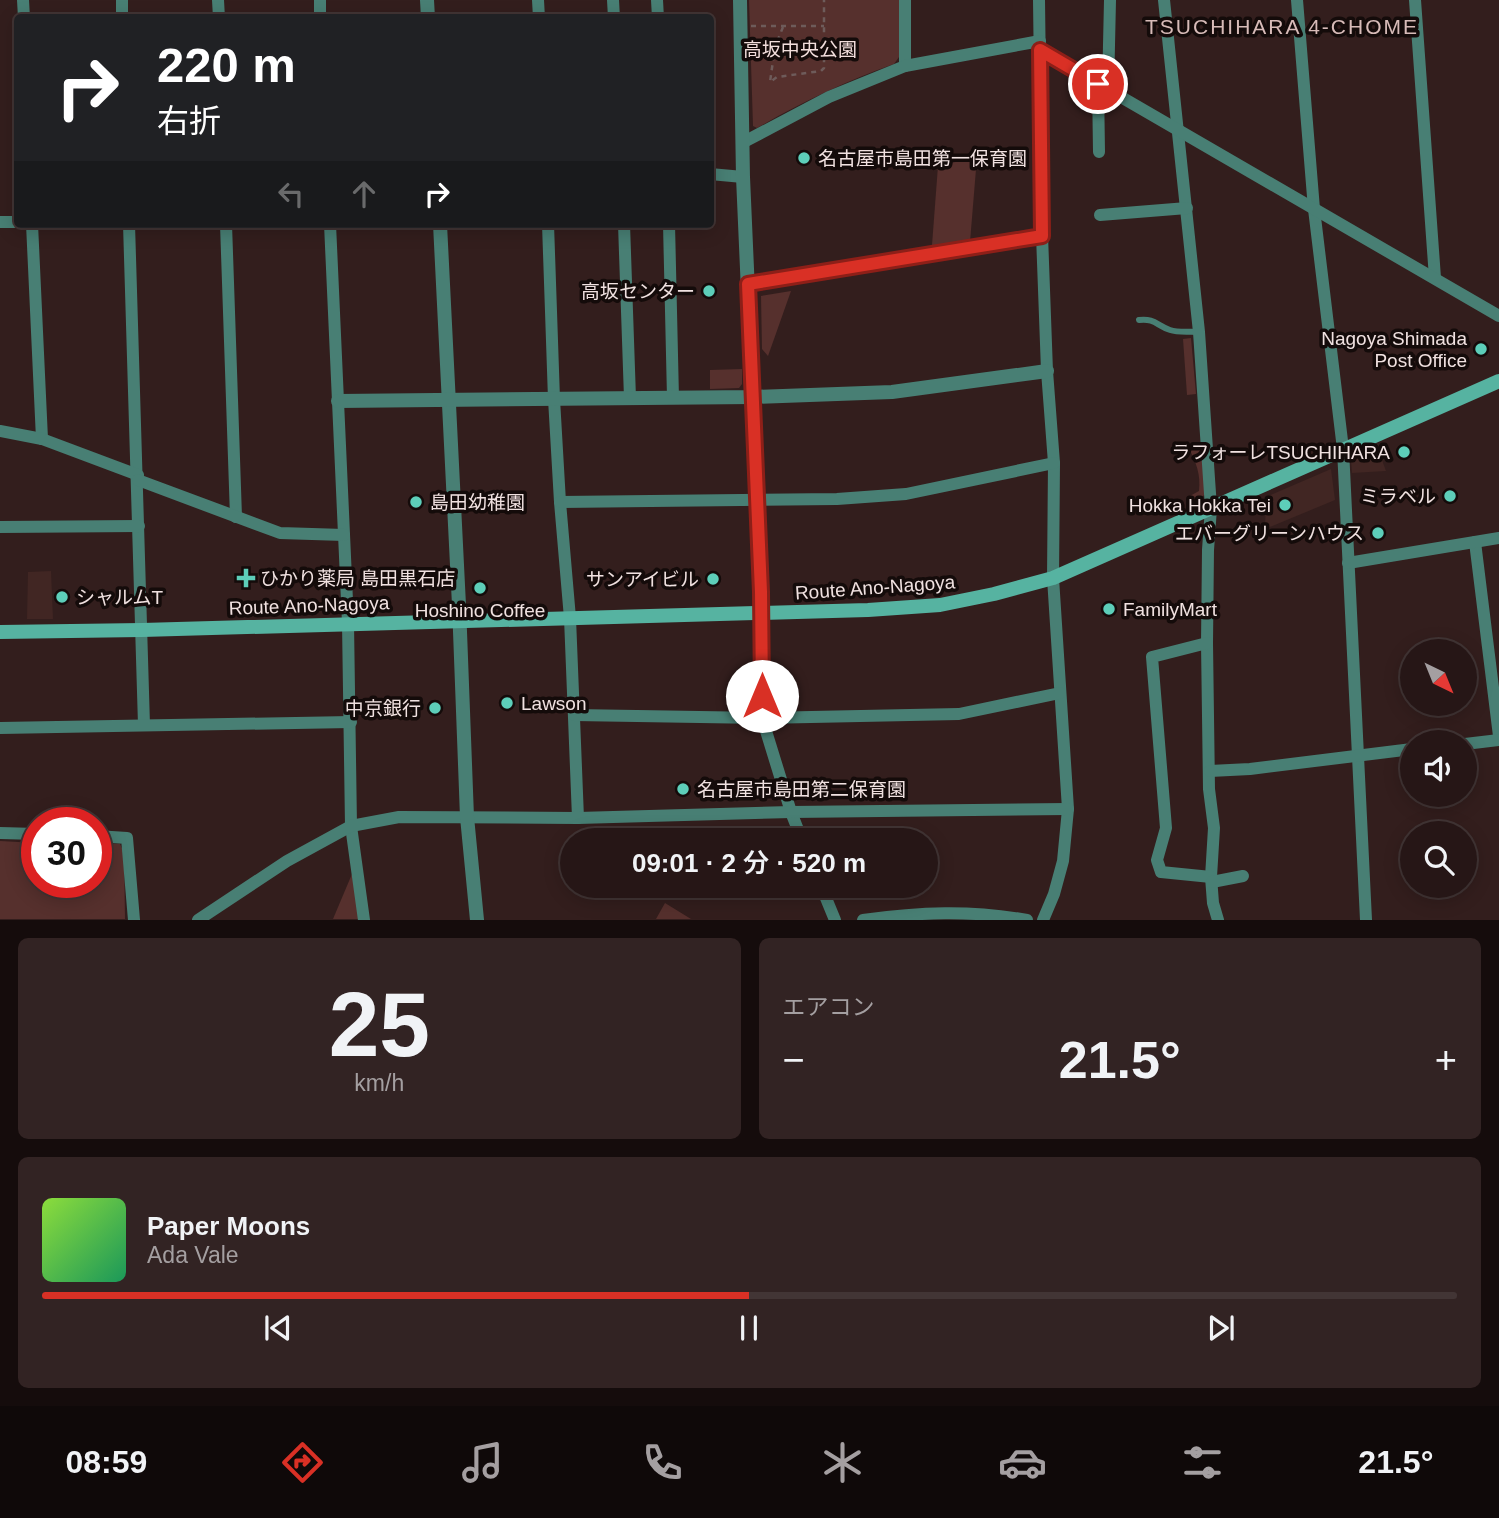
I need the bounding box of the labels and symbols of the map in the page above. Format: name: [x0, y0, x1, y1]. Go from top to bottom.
district label: TSUCHIHARA 4-CHOME: [1145, 15, 1419, 38]
park label: 高坂中央公園: [743, 39, 857, 60]
pin: [1068, 54, 1128, 114]
place label: 名古屋市島田第一保育園: [818, 148, 1027, 169]
marker: 名古屋市島田第一保育園: [796, 150, 812, 166]
place label: 高坂センター: [581, 281, 695, 302]
marker: 高坂センター: [701, 283, 717, 299]
place label: Nagoya Shimada Post Office: [1321, 328, 1467, 371]
marker: Nagoya Shimada Post Office: [1473, 341, 1489, 357]
place label: ラフォーレTSUCHIHARA: [1171, 442, 1390, 463]
marker: ラフォーレTSUCHIHARA: [1396, 444, 1412, 460]
place label: ミラベル: [1360, 486, 1436, 507]
marker: ミラベル: [1442, 488, 1458, 504]
place label: 島田幼稚園: [430, 492, 525, 513]
marker: 島田幼稚園: [408, 494, 424, 510]
place label: Hokka Hokka Tei: [1129, 495, 1271, 516]
marker: Hokka Hokka Tei: [1277, 497, 1293, 513]
place label: エバーグリーンハウス: [1175, 523, 1364, 544]
marker: エバーグリーンハウス: [1370, 525, 1386, 541]
place label: ひかり薬局 島田黒石店: [260, 568, 455, 589]
place label: サンアイビル: [586, 569, 699, 590]
marker: ひかり薬局 島田黒石店: [238, 570, 254, 586]
marker: サンアイビル: [705, 571, 721, 587]
street label: Route Ano-Nagoya: [794, 571, 956, 604]
marker: Hoshino Coffee: [472, 580, 488, 596]
place label: シャルムT: [76, 587, 164, 608]
marker: シャルムT: [54, 589, 70, 605]
street label: Route Ano-Nagoya: [228, 592, 390, 619]
place label: FamilyMart: [1123, 599, 1218, 620]
place label: Hoshino Coffee: [415, 600, 545, 621]
marker: FamilyMart: [1101, 601, 1117, 617]
north arrow: [1400, 639, 1477, 716]
position arrow: [725, 659, 799, 733]
place label: Lawson: [521, 693, 587, 714]
marker: Lawson: [499, 695, 515, 711]
place label: 中京銀行: [345, 698, 421, 719]
marker: 中京銀行: [427, 700, 443, 716]
place label: 名古屋市島田第二保育園: [697, 779, 906, 800]
marker: 名古屋市島田第二保育園: [675, 781, 691, 797]
speed limit sign: 30: [21, 807, 112, 898]

